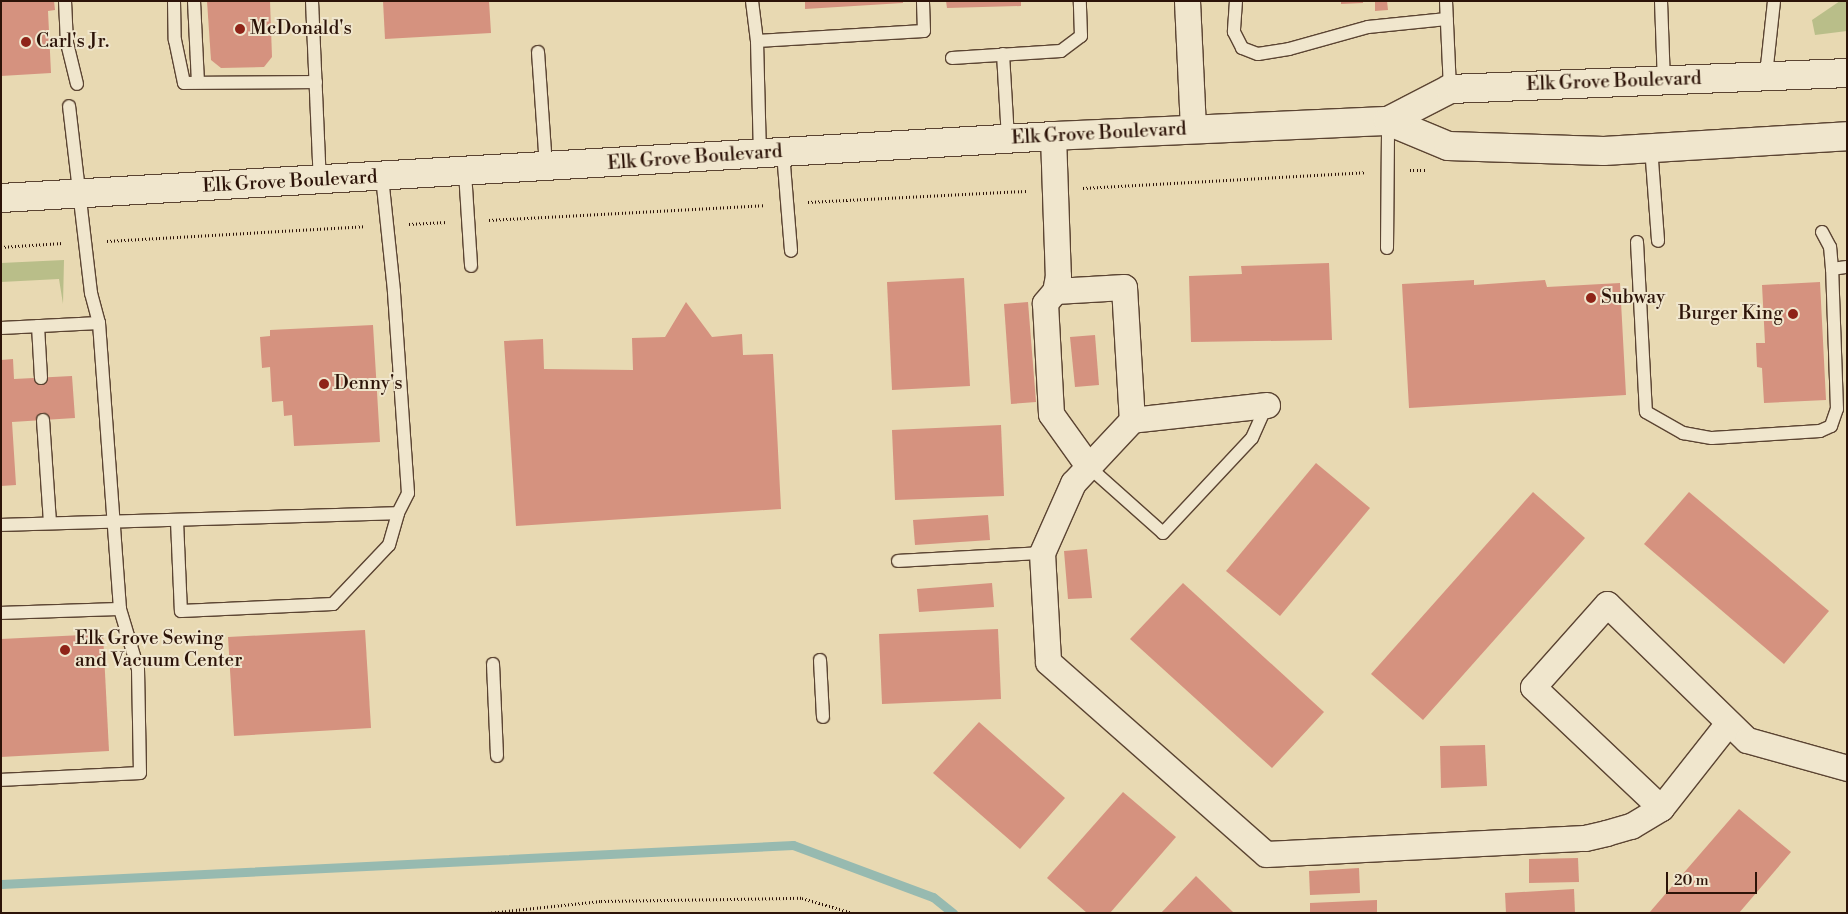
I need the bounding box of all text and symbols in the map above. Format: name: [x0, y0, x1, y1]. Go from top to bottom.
place label: McDonald's: [250, 18, 352, 40]
marker: McDonald's: [234, 23, 246, 35]
place label: Carl's Jr.: [36, 31, 109, 53]
marker: Carl's Jr.: [20, 36, 32, 48]
street label: Elk Grove Boulevard: [1526, 68, 1702, 96]
street label: Elk Grove Boulevard: [1011, 118, 1187, 150]
street label: Elk Grove Boulevard: [607, 141, 783, 175]
street label: Elk Grove Boulevard: [202, 166, 378, 198]
place label: Subway: [1601, 287, 1665, 309]
marker: Subway: [1585, 292, 1597, 304]
place label: Burger King: [1678, 303, 1783, 325]
marker: Burger King: [1787, 308, 1799, 320]
place label: Denny's: [334, 373, 403, 395]
marker: Denny's: [318, 378, 330, 390]
place label: Elk Grove Sewing and Vacuum Center: [75, 628, 242, 672]
marker: Elk Grove Sewing and Vacuum Center: [59, 644, 71, 656]
scale bar: [1668, 862, 1759, 894]
text: 20 m: [1674, 871, 1709, 890]

